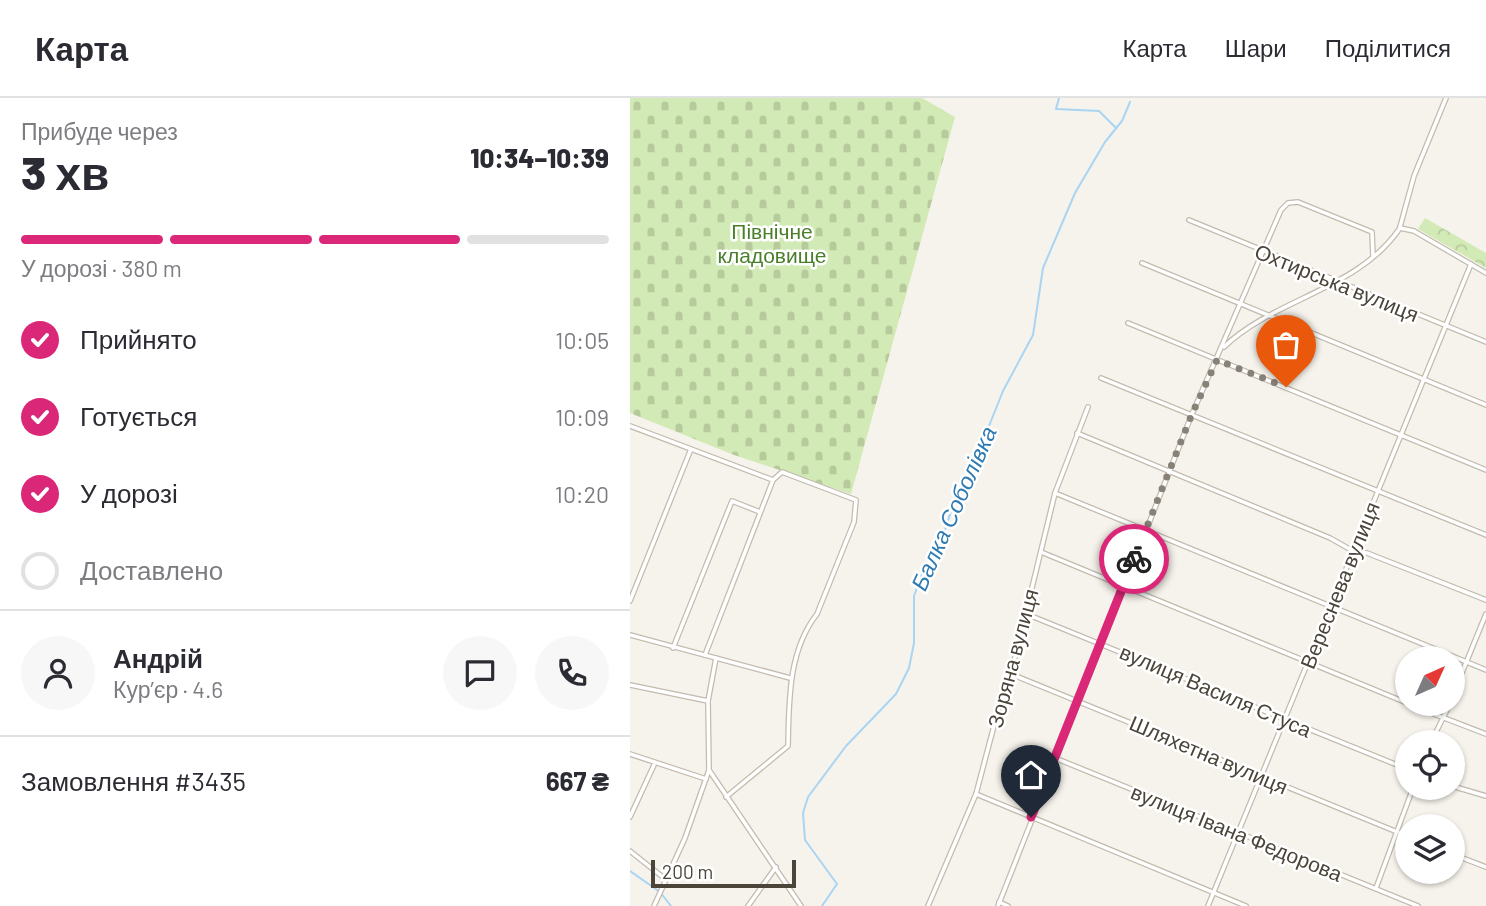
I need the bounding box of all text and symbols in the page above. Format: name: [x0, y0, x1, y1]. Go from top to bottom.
text: Карта: [35, 28, 128, 68]
text: Карта: [1122, 33, 1187, 62]
text: Шари: [1225, 33, 1287, 62]
text: Поділитися: [1325, 33, 1451, 62]
text: Прибуде через: [21, 117, 178, 145]
text: 10:34–10:39: [470, 142, 609, 173]
text: 3 хв: [21, 144, 109, 199]
park label: Північне кладовище: [718, 218, 826, 267]
street label: Охтирська вулиця: [1251, 238, 1423, 326]
text: У дорозі · 380 m: [21, 254, 182, 282]
pin: [1256, 315, 1316, 387]
icon: check: [21, 321, 59, 359]
text: Прийнято: [80, 323, 197, 354]
text: 10:05: [555, 326, 609, 354]
icon: bag: [1267, 326, 1305, 364]
icon: check: [21, 398, 59, 436]
text: Готується: [80, 400, 197, 431]
text: 10:09: [555, 403, 609, 431]
water label: Балка Соболівка: [904, 421, 1002, 595]
icon: check: [21, 475, 59, 513]
text: У дорозі: [80, 477, 178, 508]
text: 10:20: [555, 480, 609, 508]
street label: Вереснева вулиця: [1294, 498, 1384, 672]
courier: [1099, 524, 1169, 594]
icon: bike: [1115, 540, 1153, 578]
text: Доставлено: [80, 554, 223, 585]
street label: Зоряна вулиця: [981, 586, 1043, 730]
button: person: [21, 636, 95, 710]
button: chat: [443, 636, 517, 710]
button: phone: [535, 636, 609, 710]
street label: вулиця Василя Стуса: [1117, 638, 1316, 742]
text: Андрій: [113, 642, 203, 673]
north arrow: [1395, 646, 1465, 716]
map controls: [1395, 646, 1465, 884]
text: Кур’єр · 4.6: [113, 675, 223, 703]
street label: Шляхетна вулиця: [1126, 709, 1292, 799]
button: locate: [1395, 730, 1465, 800]
pin: [1001, 745, 1061, 817]
icon: home: [1012, 756, 1050, 794]
text: Замовлення #3435: [21, 765, 246, 796]
text: 667 ₴: [546, 765, 609, 796]
street label: вулиця Івана Федорова: [1128, 778, 1346, 886]
button: layers: [1395, 814, 1465, 884]
scale bar: [651, 857, 796, 889]
text: 200 m: [662, 860, 713, 883]

